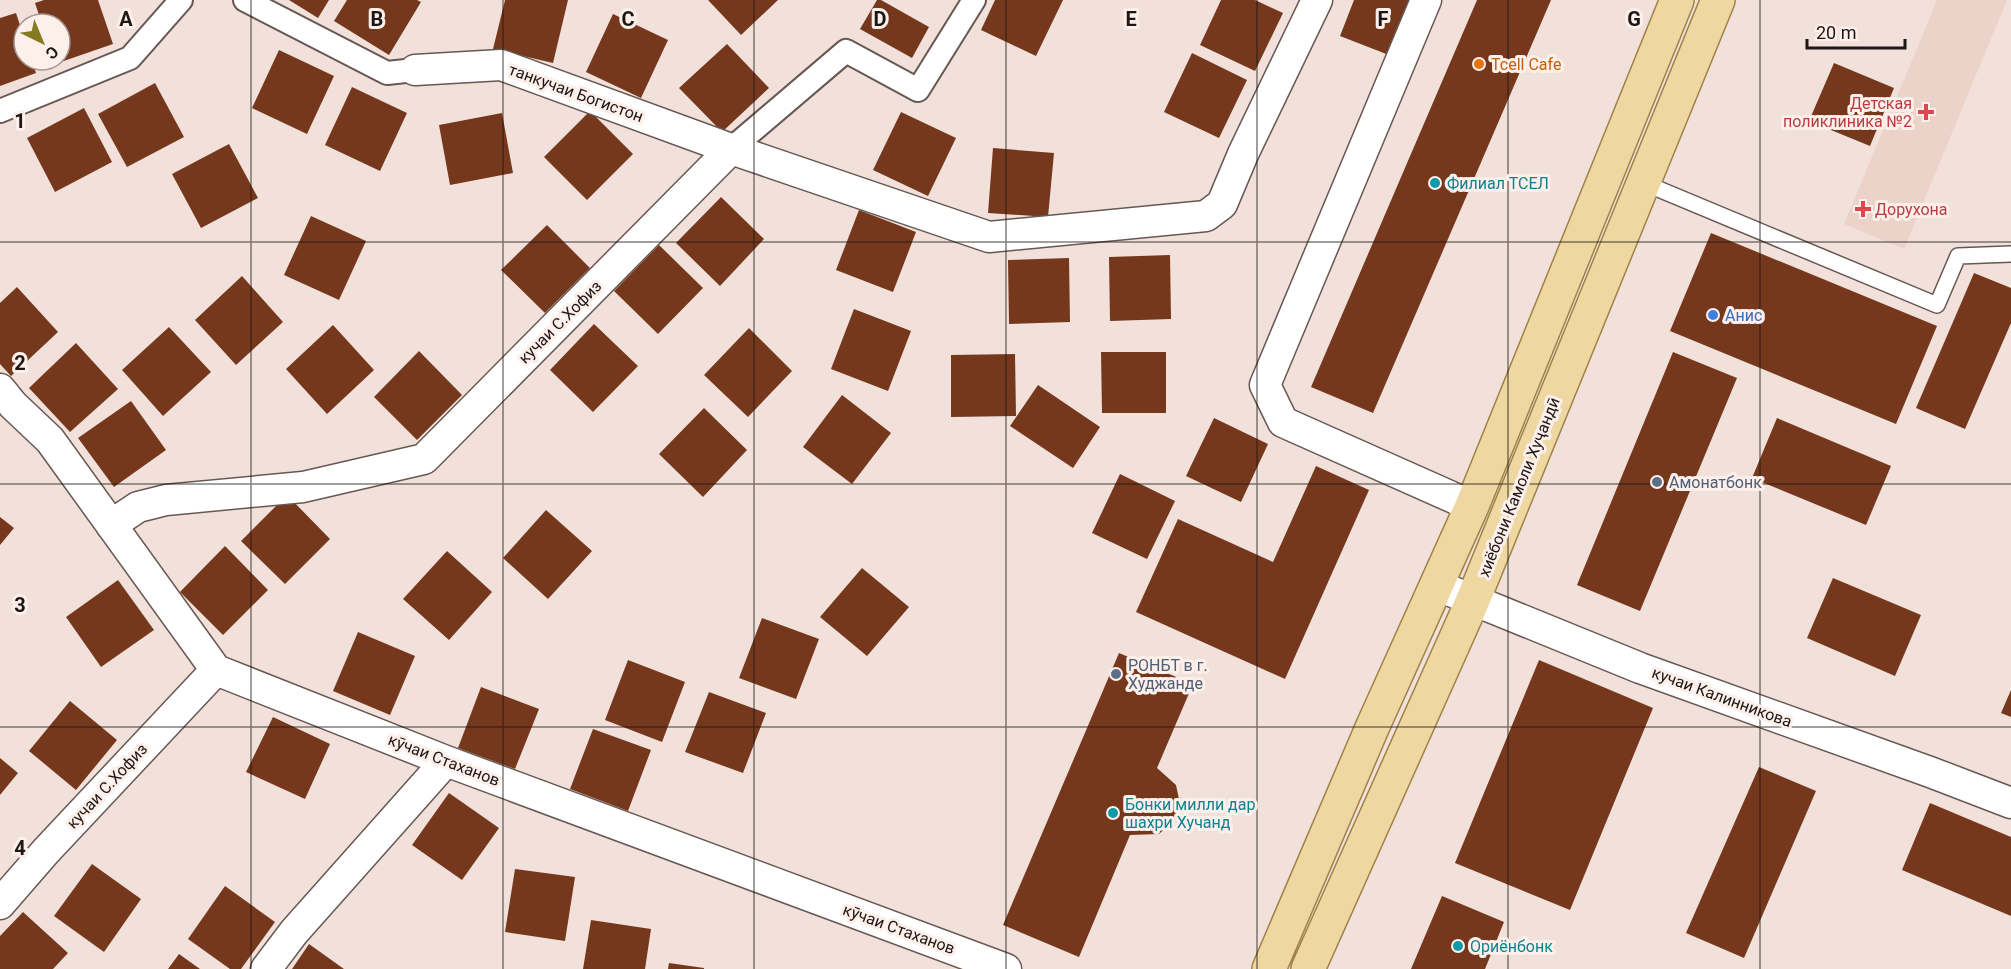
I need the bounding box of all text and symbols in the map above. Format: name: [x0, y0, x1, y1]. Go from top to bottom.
text: A: [119, 7, 133, 31]
text: B: [371, 7, 383, 31]
text: C: [621, 7, 635, 31]
text: D: [874, 7, 887, 31]
text: E: [1125, 7, 1137, 31]
text: F: [1378, 7, 1389, 31]
text: G: [1627, 7, 1641, 31]
north arrow: [12, 12, 72, 72]
scale bar: [1807, 12, 1904, 50]
text: 20 m: [1816, 22, 1856, 43]
text: С: [42, 42, 62, 63]
place label: Tcell Cafe: [1491, 55, 1561, 74]
marker: Tcell Cafe: [1472, 57, 1486, 71]
street label: танкучаи Богистон: [506, 60, 646, 126]
place label: Детская поликлиника №2: [1783, 94, 1912, 131]
marker: Детская поликлиника №2: [1917, 103, 1935, 121]
text: 1: [14, 109, 26, 133]
place label: Филиал ТСЕЛ: [1447, 174, 1549, 193]
marker: Филиал ТСЕЛ: [1428, 176, 1442, 190]
place label: Дорухона: [1875, 200, 1947, 219]
marker: Дорухона: [1856, 202, 1870, 216]
street label: кучаи С.Хофиз: [515, 277, 605, 367]
place label: Анис: [1725, 306, 1762, 325]
marker: Анис: [1706, 308, 1720, 322]
text: 2: [14, 351, 26, 375]
street label: хиёбони Камоли Хуҷандӣ: [1474, 395, 1564, 579]
place label: Амонатбонк: [1669, 473, 1762, 492]
marker: Амонатбонк: [1650, 475, 1664, 489]
text: 3: [14, 593, 26, 617]
place label: РОНБТ в г. Худжанде: [1128, 656, 1208, 693]
street label: кучаи Калинникова: [1649, 663, 1795, 731]
marker: РОНБТ в г. Худжанде: [1109, 667, 1123, 681]
street label: кӯчаи Стаханов: [386, 730, 502, 790]
street label: кучаи С.Хофиз: [63, 740, 151, 832]
place label: Бонки милли дар шахри Хучанд: [1125, 795, 1255, 832]
marker: Бонки милли дар шахри Хучанд: [1106, 806, 1120, 820]
text: 4: [14, 836, 26, 860]
street label: кӯчаи Стаханов: [840, 900, 958, 958]
place label: Ориёнбонк: [1470, 937, 1553, 956]
marker: Ориёнбонк: [1451, 939, 1465, 953]

